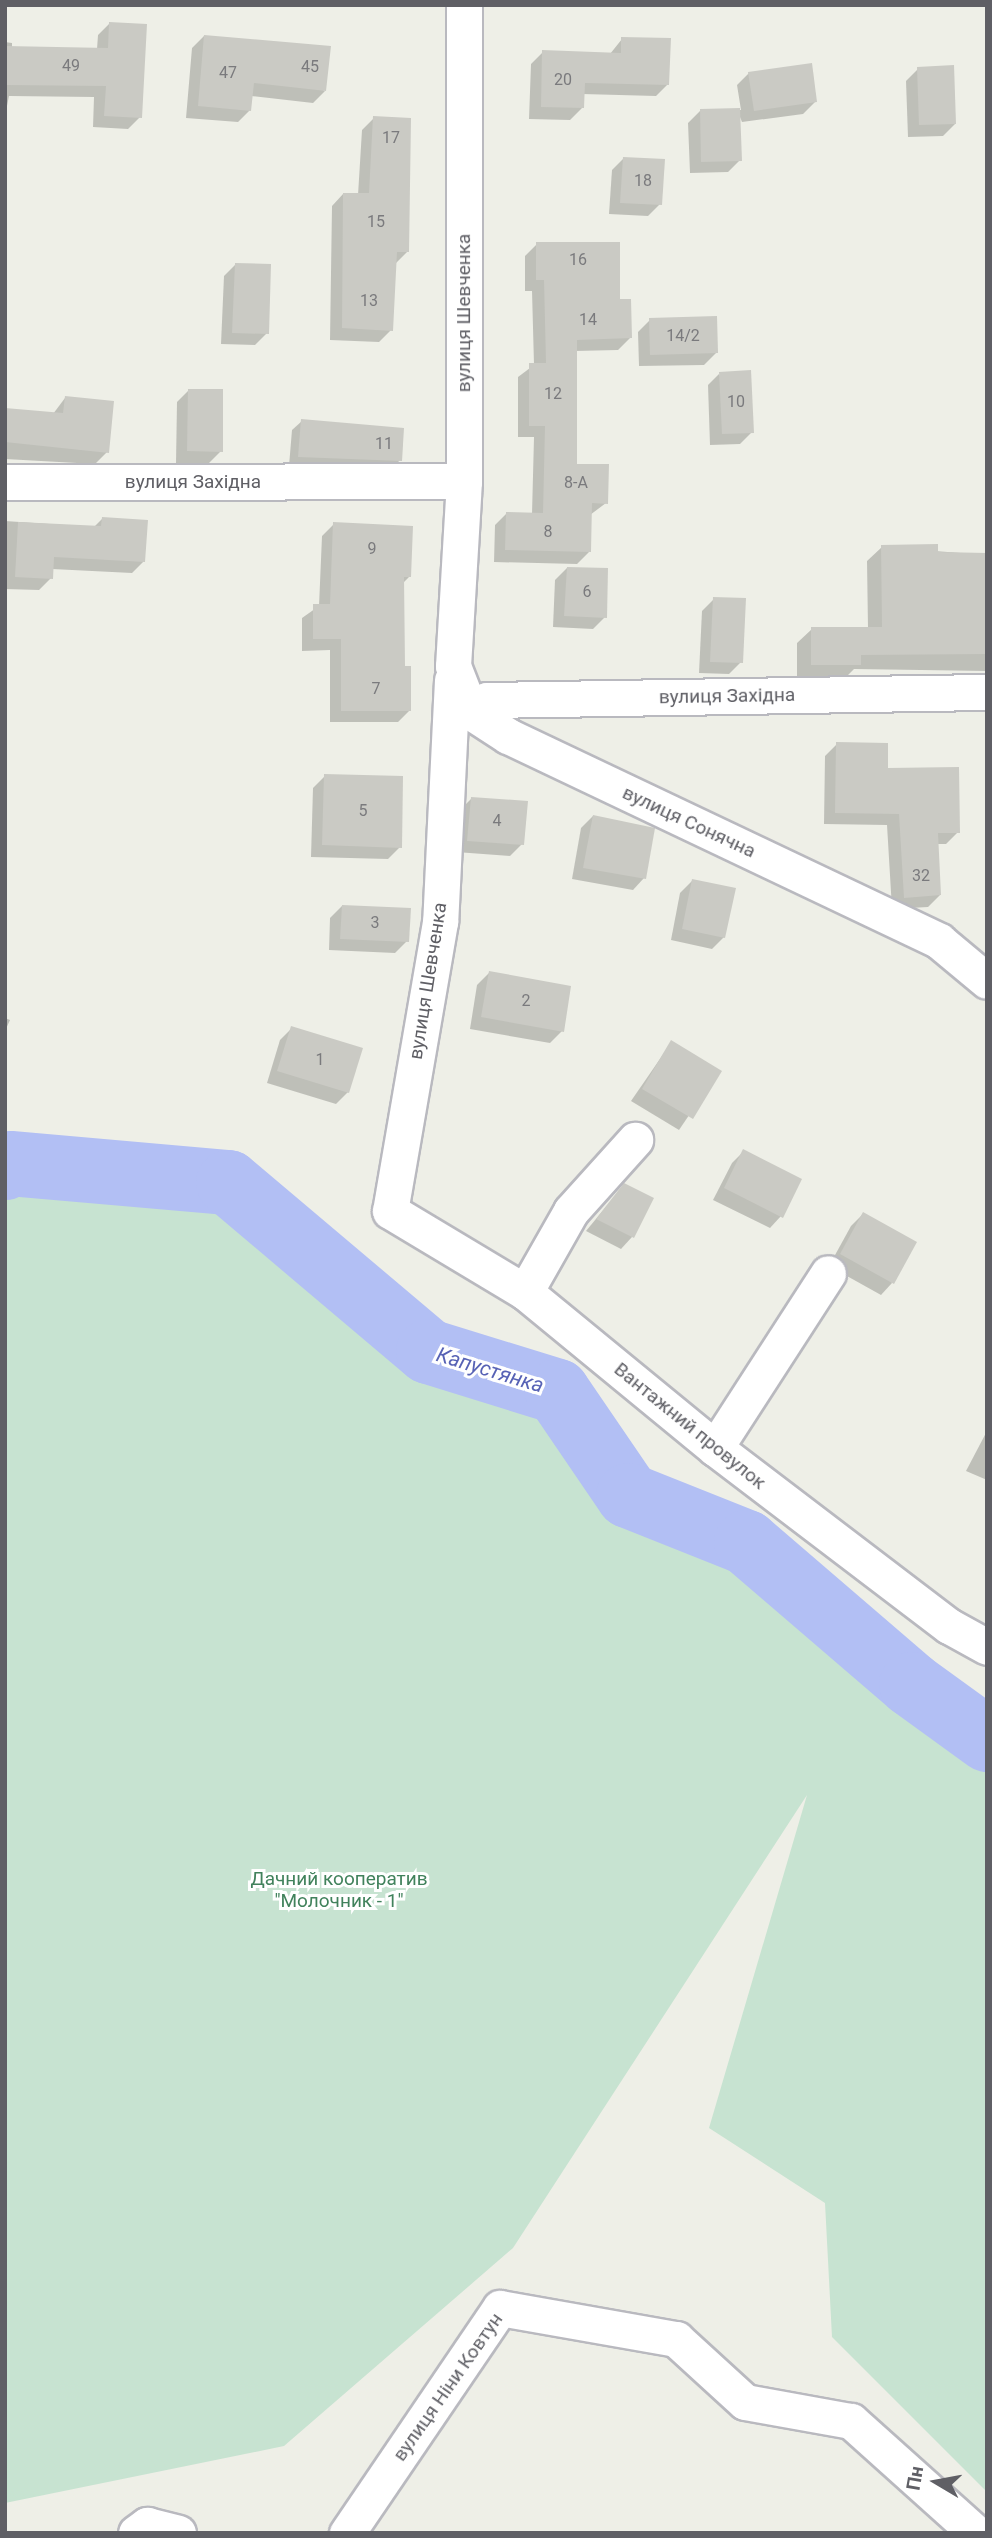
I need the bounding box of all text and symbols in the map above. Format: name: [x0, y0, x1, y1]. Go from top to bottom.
house number: 49: [62, 56, 80, 76]
house number: 45: [301, 57, 319, 77]
house number: 47: [219, 63, 237, 83]
house number: 20: [554, 70, 572, 90]
house number: 17: [382, 128, 400, 148]
house number: 18: [634, 171, 652, 191]
house number: 15: [367, 212, 385, 232]
street label: вулиця Шевченка: [453, 234, 475, 392]
house number: 16: [569, 250, 587, 270]
house number: 13: [360, 291, 378, 311]
house number: 14: [579, 310, 597, 330]
house number: 14/2: [666, 326, 700, 346]
house number: 12: [544, 384, 562, 404]
house number: 10: [727, 392, 745, 412]
house number: 11: [375, 434, 393, 454]
street label: вулиця Західна: [125, 471, 261, 493]
house number: 8-А: [564, 473, 588, 493]
house number: 8: [544, 522, 552, 542]
house number: 9: [368, 539, 376, 559]
house number: 6: [583, 582, 591, 602]
house number: 7: [372, 679, 380, 699]
street label: вулиця Західна: [659, 683, 795, 709]
street label: вулиця Сонячна: [619, 781, 759, 863]
house number: 5: [359, 801, 367, 821]
house number: 4: [493, 811, 501, 831]
house number: 32: [912, 866, 930, 886]
street label: вулиця Шевченка: [404, 901, 452, 1061]
house number: 3: [371, 913, 379, 933]
house number: 2: [522, 991, 530, 1011]
house number: 1: [316, 1050, 324, 1070]
water label: Капустянка: [433, 1342, 547, 1398]
street label: Вантажний провулок: [610, 1358, 770, 1494]
park label: Дачний кооператив "Молочник - 1": [250, 1868, 428, 1912]
street label: вулиця Ніни Ковтун: [388, 2309, 508, 2465]
north arrow: [901, 2447, 971, 2517]
text: Пн: [901, 2464, 928, 2492]

